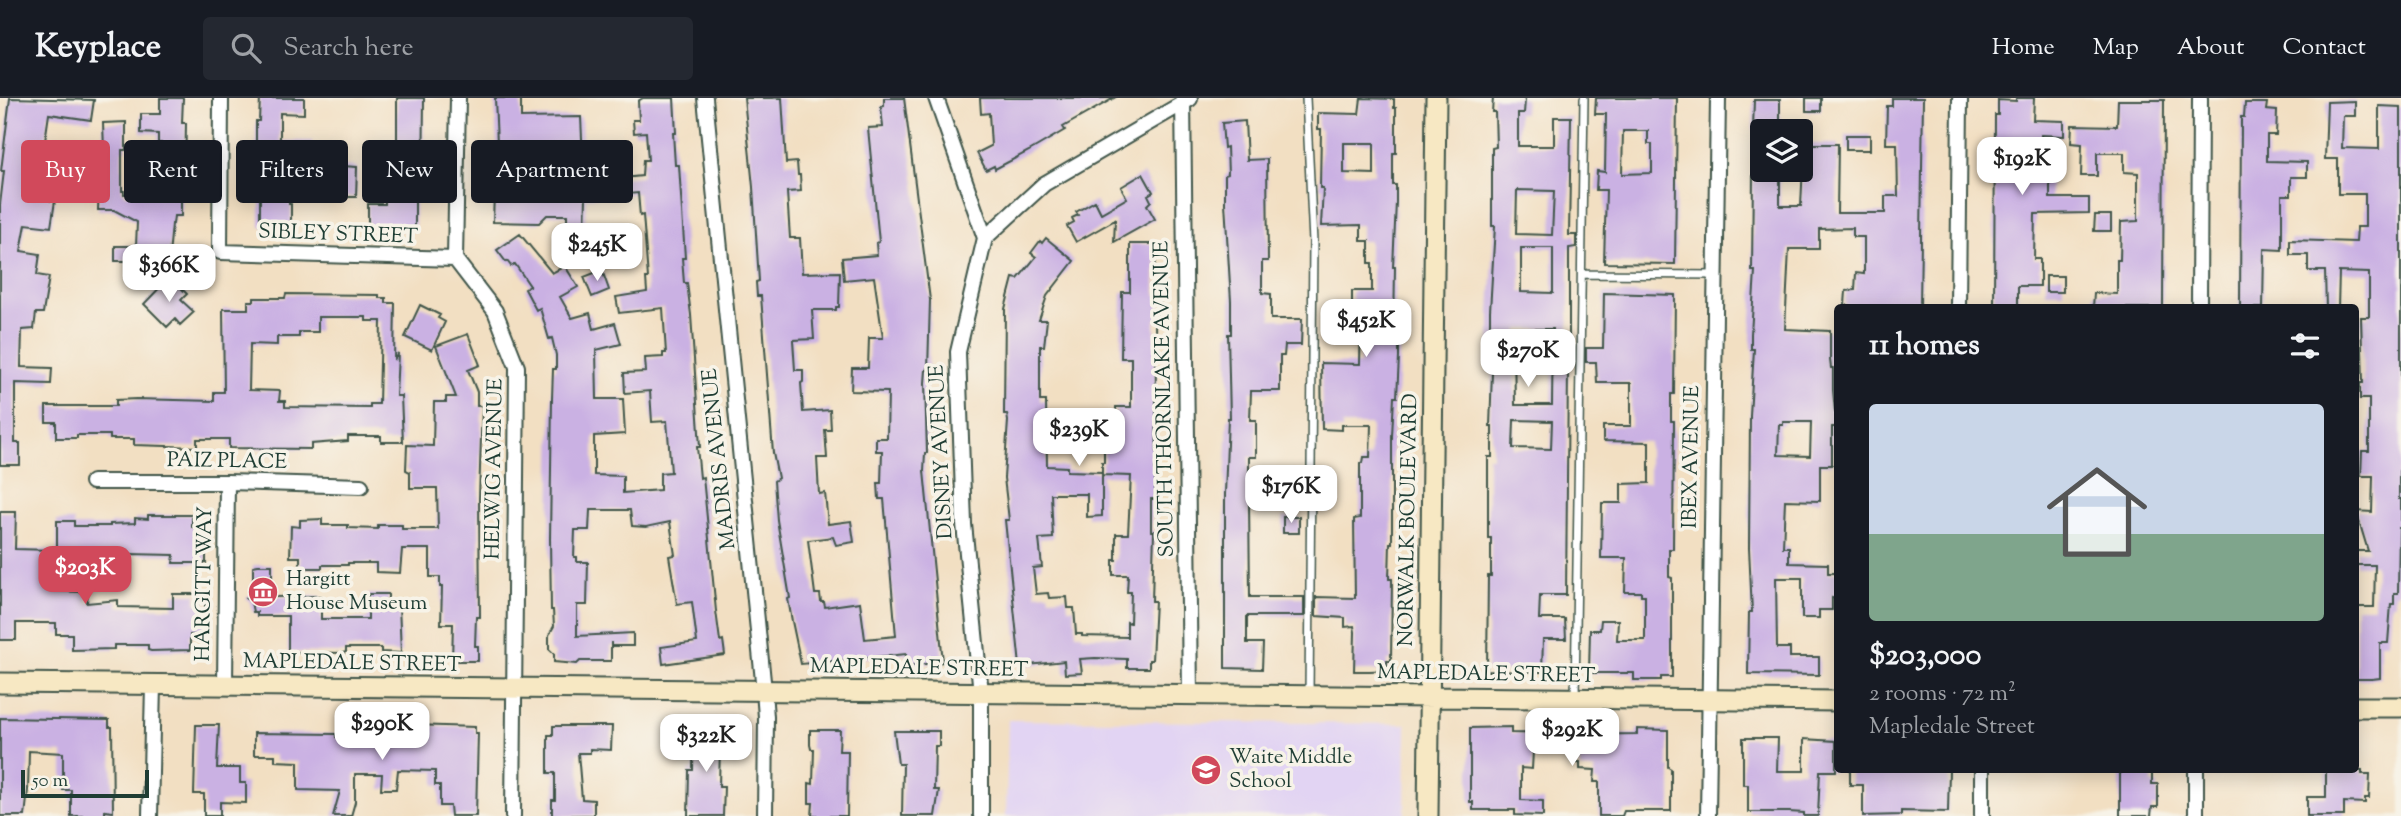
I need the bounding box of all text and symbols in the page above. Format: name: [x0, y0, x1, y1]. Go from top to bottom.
search box: [203, 17, 693, 80]
text: Keyplace: [35, 24, 161, 72]
icon: search: [227, 29, 265, 67]
text: Search here: [283, 30, 414, 67]
text: Home: [1992, 31, 2055, 65]
text: Map: [2093, 31, 2139, 65]
text: About: [2177, 31, 2244, 65]
text: Contact: [2282, 31, 2366, 65]
map controls: [1750, 119, 1813, 182]
button: layers: [1750, 119, 1813, 182]
pin: $192K: [1973, 138, 2071, 197]
chip: Buy: [21, 140, 110, 203]
chip: Rent: [124, 140, 222, 203]
chip: Filters: [236, 140, 348, 203]
chip: New: [362, 140, 457, 203]
chip: Apartment: [471, 140, 633, 203]
text: $192K: [1993, 143, 2051, 176]
street label: SIBLEY STREET: [258, 217, 419, 253]
pin: $245K: [548, 223, 646, 283]
text: $245K: [567, 229, 627, 262]
street label: SOUTH THORNLAKE AVENUE: [1147, 240, 1183, 558]
pin: $366K: [120, 244, 218, 304]
text: $366K: [139, 250, 199, 283]
pin: $452K: [1317, 300, 1415, 359]
text: $452K: [1336, 305, 1396, 338]
text: 11 homes: [1869, 325, 1980, 368]
icon: filters: [2286, 327, 2324, 365]
pin: $270K: [1479, 330, 1577, 389]
text: $270K: [1497, 335, 1559, 368]
street label: DISNEY AVENUE: [922, 364, 962, 540]
street label: MADRIS AVENUE: [696, 367, 744, 551]
street label: HELWIG AVENUE: [478, 378, 512, 560]
street label: IBEX AVENUE: [1676, 385, 1708, 529]
street label: NORWALK BOULEVARD: [1392, 393, 1426, 647]
pin: $239K: [1030, 408, 1128, 468]
text: $239K: [1049, 414, 1109, 447]
street label: PAIZ PLACE: [167, 446, 288, 478]
icon: home: [2034, 449, 2160, 575]
pin: $176K: [1242, 466, 1340, 525]
text: $176K: [1261, 471, 1321, 504]
street label: HARGITT WAY: [189, 506, 221, 662]
pin: $203K: [36, 546, 134, 606]
text: $203K: [54, 552, 116, 585]
place label: Hargitt House Museum: [286, 565, 427, 619]
museum icon: Hargitt House Museum: [246, 575, 280, 609]
text: $203,000: [1869, 635, 1981, 678]
street label: MAPLEDALE STREET: [242, 647, 462, 681]
street label: MAPLEDALE STREET: [809, 652, 1029, 686]
street label: MAPLEDALE STREET: [1376, 658, 1596, 692]
text: 2 rooms · 72 m²: [1869, 678, 2016, 711]
pin: $290K: [333, 702, 431, 762]
text: $290K: [350, 708, 414, 741]
pin: $292K: [1523, 708, 1621, 768]
text: Mapledale Street: [1869, 711, 2035, 744]
pin: $322K: [657, 714, 755, 774]
text: $292K: [1541, 714, 1603, 747]
text: $322K: [676, 720, 736, 753]
place label: Waite Middle School: [1229, 743, 1352, 797]
school or university icon: Waite Middle School: [1189, 753, 1223, 787]
scale bar: [21, 767, 149, 799]
text: 50 m: [32, 768, 68, 795]

